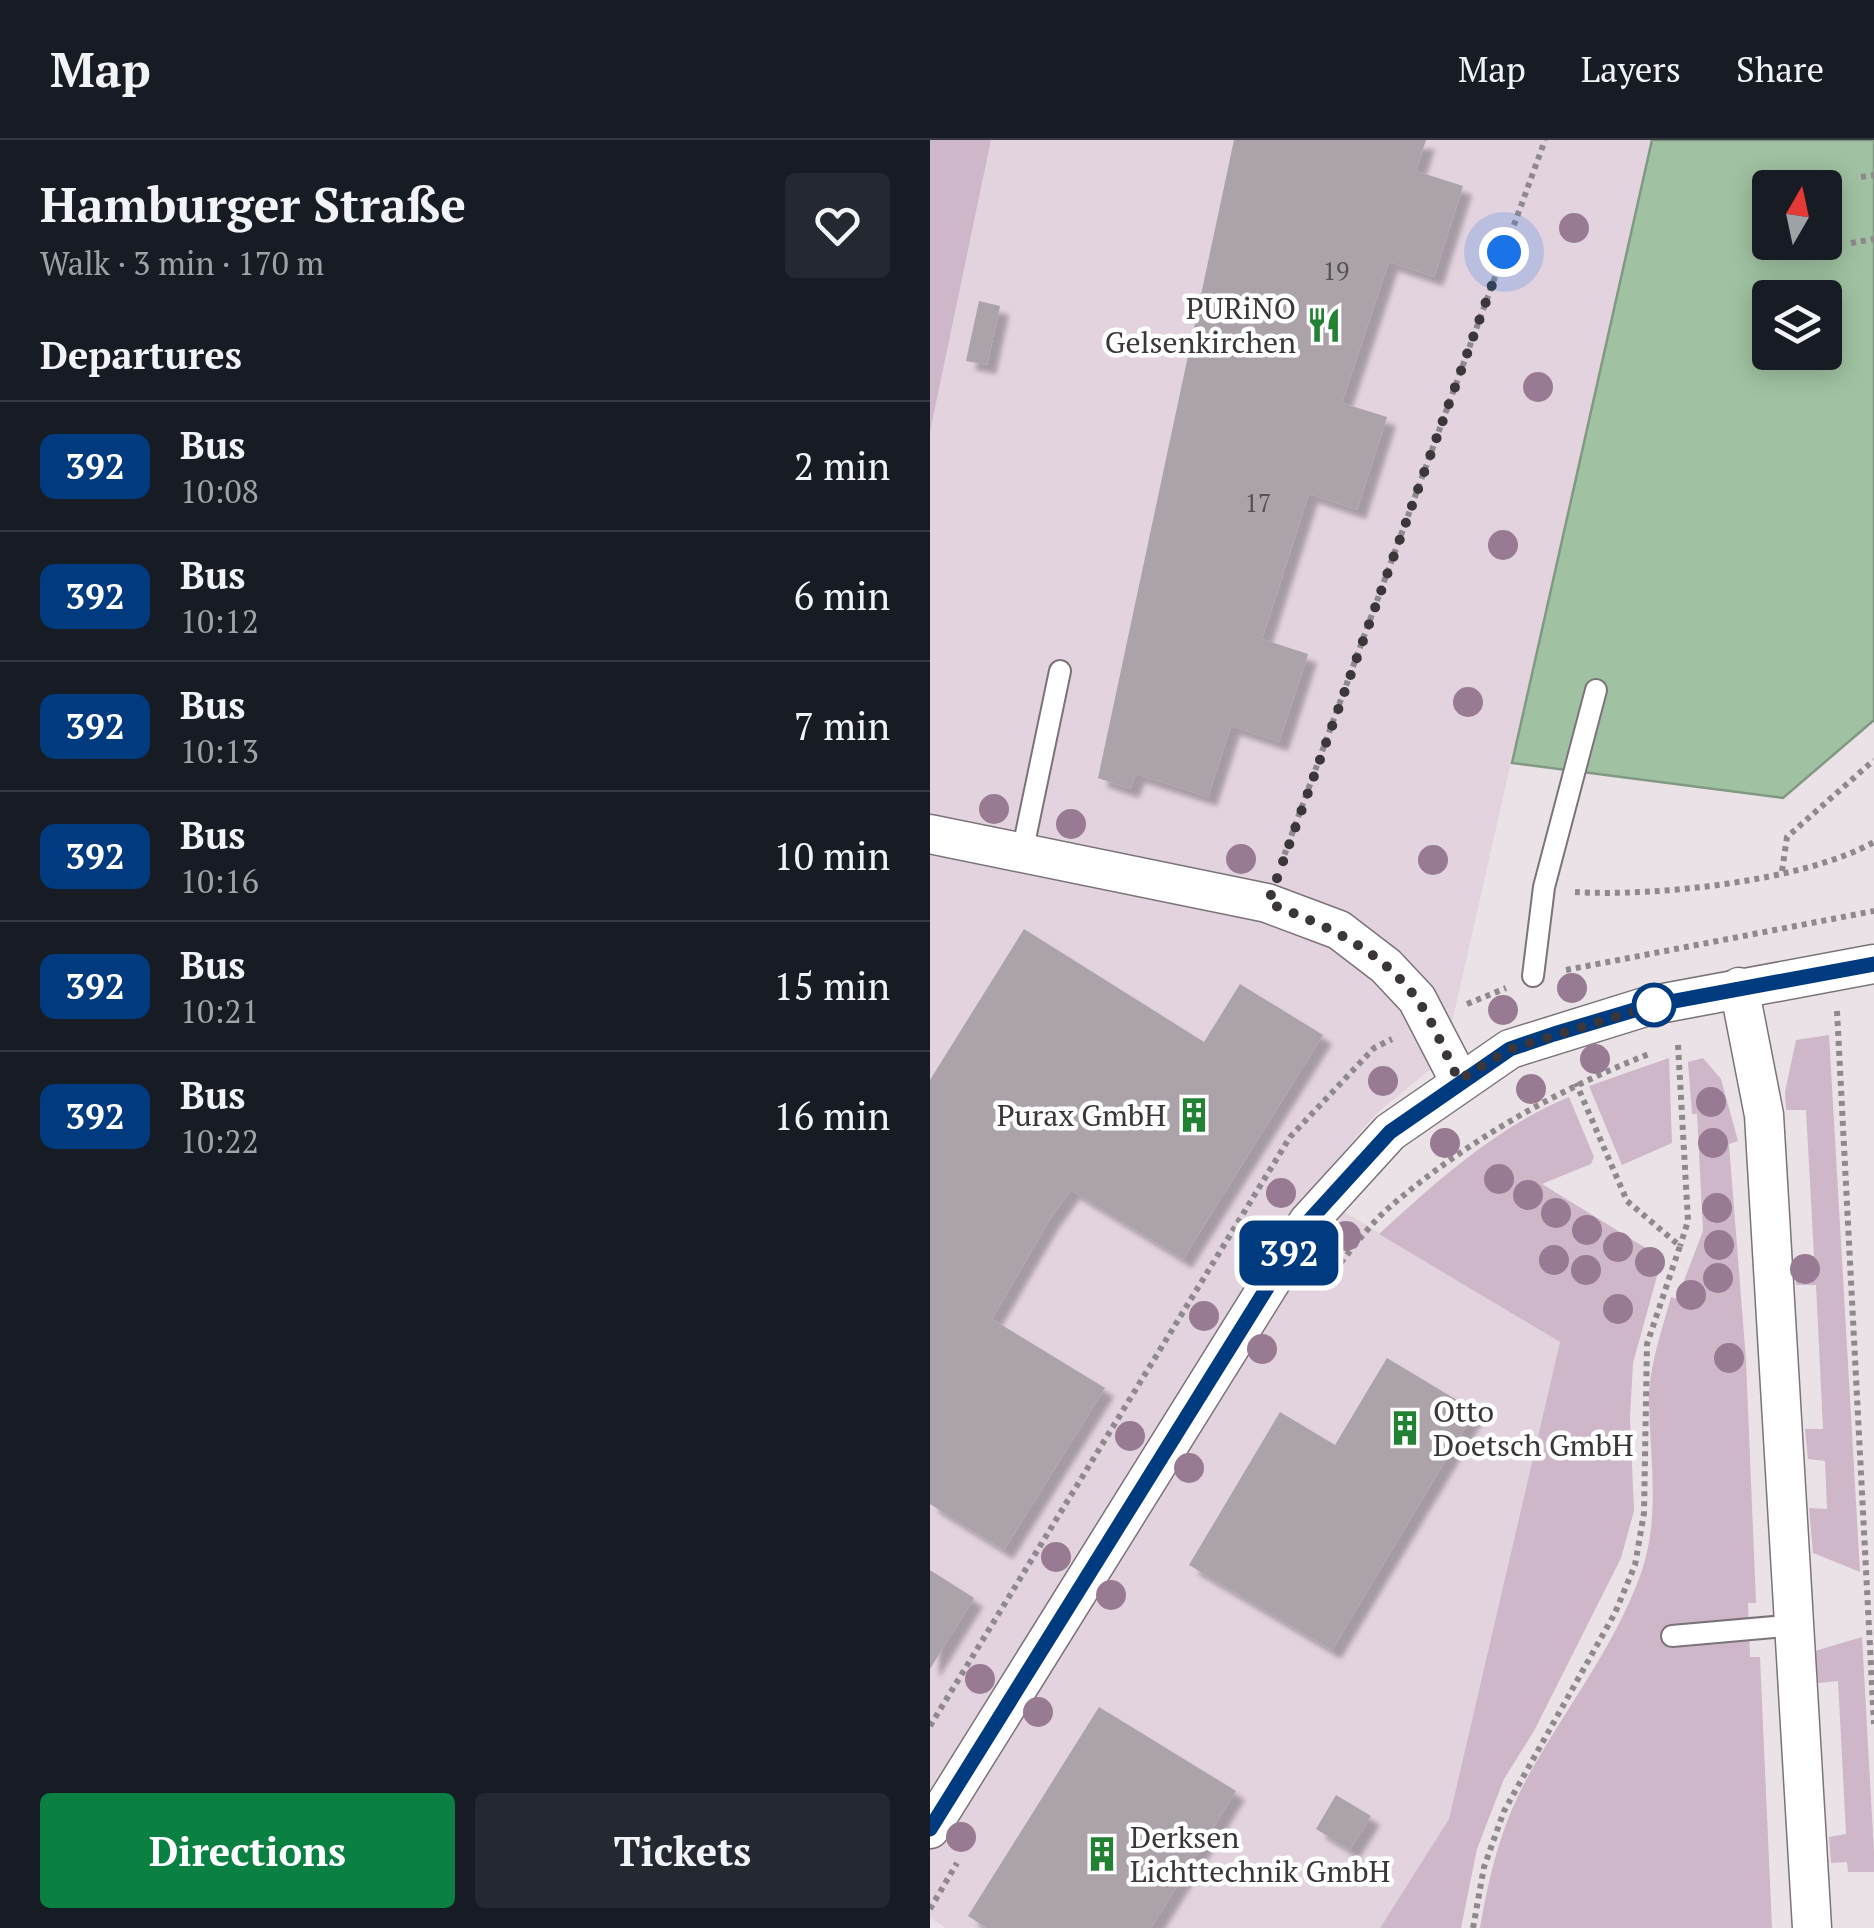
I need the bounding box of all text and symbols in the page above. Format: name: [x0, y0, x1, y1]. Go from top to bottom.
text: Map: [50, 37, 151, 101]
text: Map: [1458, 46, 1526, 92]
text: Layers: [1581, 46, 1681, 92]
text: Share: [1736, 46, 1824, 92]
north arrow: [1752, 170, 1842, 260]
map controls: [1752, 170, 1842, 370]
text: Hamburger Straße: [40, 172, 466, 236]
button: heart: [785, 173, 890, 278]
your location: [1479, 227, 1529, 277]
text: Walk · 3 min · 170 m: [40, 242, 324, 284]
house number: 19: [1323, 254, 1349, 287]
button: layers: [1752, 280, 1842, 370]
place label: PURiNO Gelsenkirchen: [1105, 288, 1296, 362]
restaurant icon: PURiNO Gelsenkirchen: [1305, 306, 1343, 344]
text: Departures: [40, 330, 242, 380]
text: Bus: [180, 420, 245, 470]
text: 2 min: [794, 441, 890, 491]
text: 392: [65, 443, 125, 489]
text: 10:08: [180, 470, 259, 512]
house number: 17: [1245, 486, 1271, 519]
text: Bus: [180, 550, 245, 600]
text: 6 min: [794, 571, 890, 621]
text: 392: [65, 573, 125, 619]
text: 10:12: [180, 600, 259, 642]
text: Bus: [180, 680, 245, 730]
text: 7 min: [794, 701, 890, 751]
text: 392: [65, 703, 125, 749]
text: 10:13: [180, 730, 259, 772]
text: Bus: [180, 810, 245, 860]
text: 10 min: [773, 831, 890, 881]
text: 392: [65, 833, 125, 879]
text: 10:16: [180, 860, 259, 902]
text: Bus: [180, 940, 245, 990]
text: 15 min: [773, 961, 890, 1011]
text: 392: [65, 963, 125, 1009]
unlabelled marker: [1633, 984, 1675, 1026]
text: 10:21: [180, 990, 259, 1032]
text: Bus: [180, 1070, 245, 1120]
text: 16 min: [773, 1091, 890, 1141]
text: 392: [65, 1093, 125, 1139]
place label: Purax GmbH: [997, 1095, 1166, 1135]
building icon: Purax GmbH: [1175, 1096, 1213, 1134]
text: 10:22: [180, 1120, 259, 1162]
line badge: 392: [1232, 1220, 1346, 1286]
text: 392: [1259, 1230, 1319, 1276]
place label: Otto Doetsch GmbH: [1433, 1391, 1634, 1465]
building icon: Otto Doetsch GmbH: [1386, 1409, 1424, 1447]
button: Directions: [40, 1793, 455, 1908]
button: Tickets: [475, 1793, 890, 1908]
place label: Derksen Lichttechnik GmbH: [1130, 1817, 1390, 1891]
building icon: Derksen Lichttechnik GmbH: [1083, 1835, 1121, 1873]

